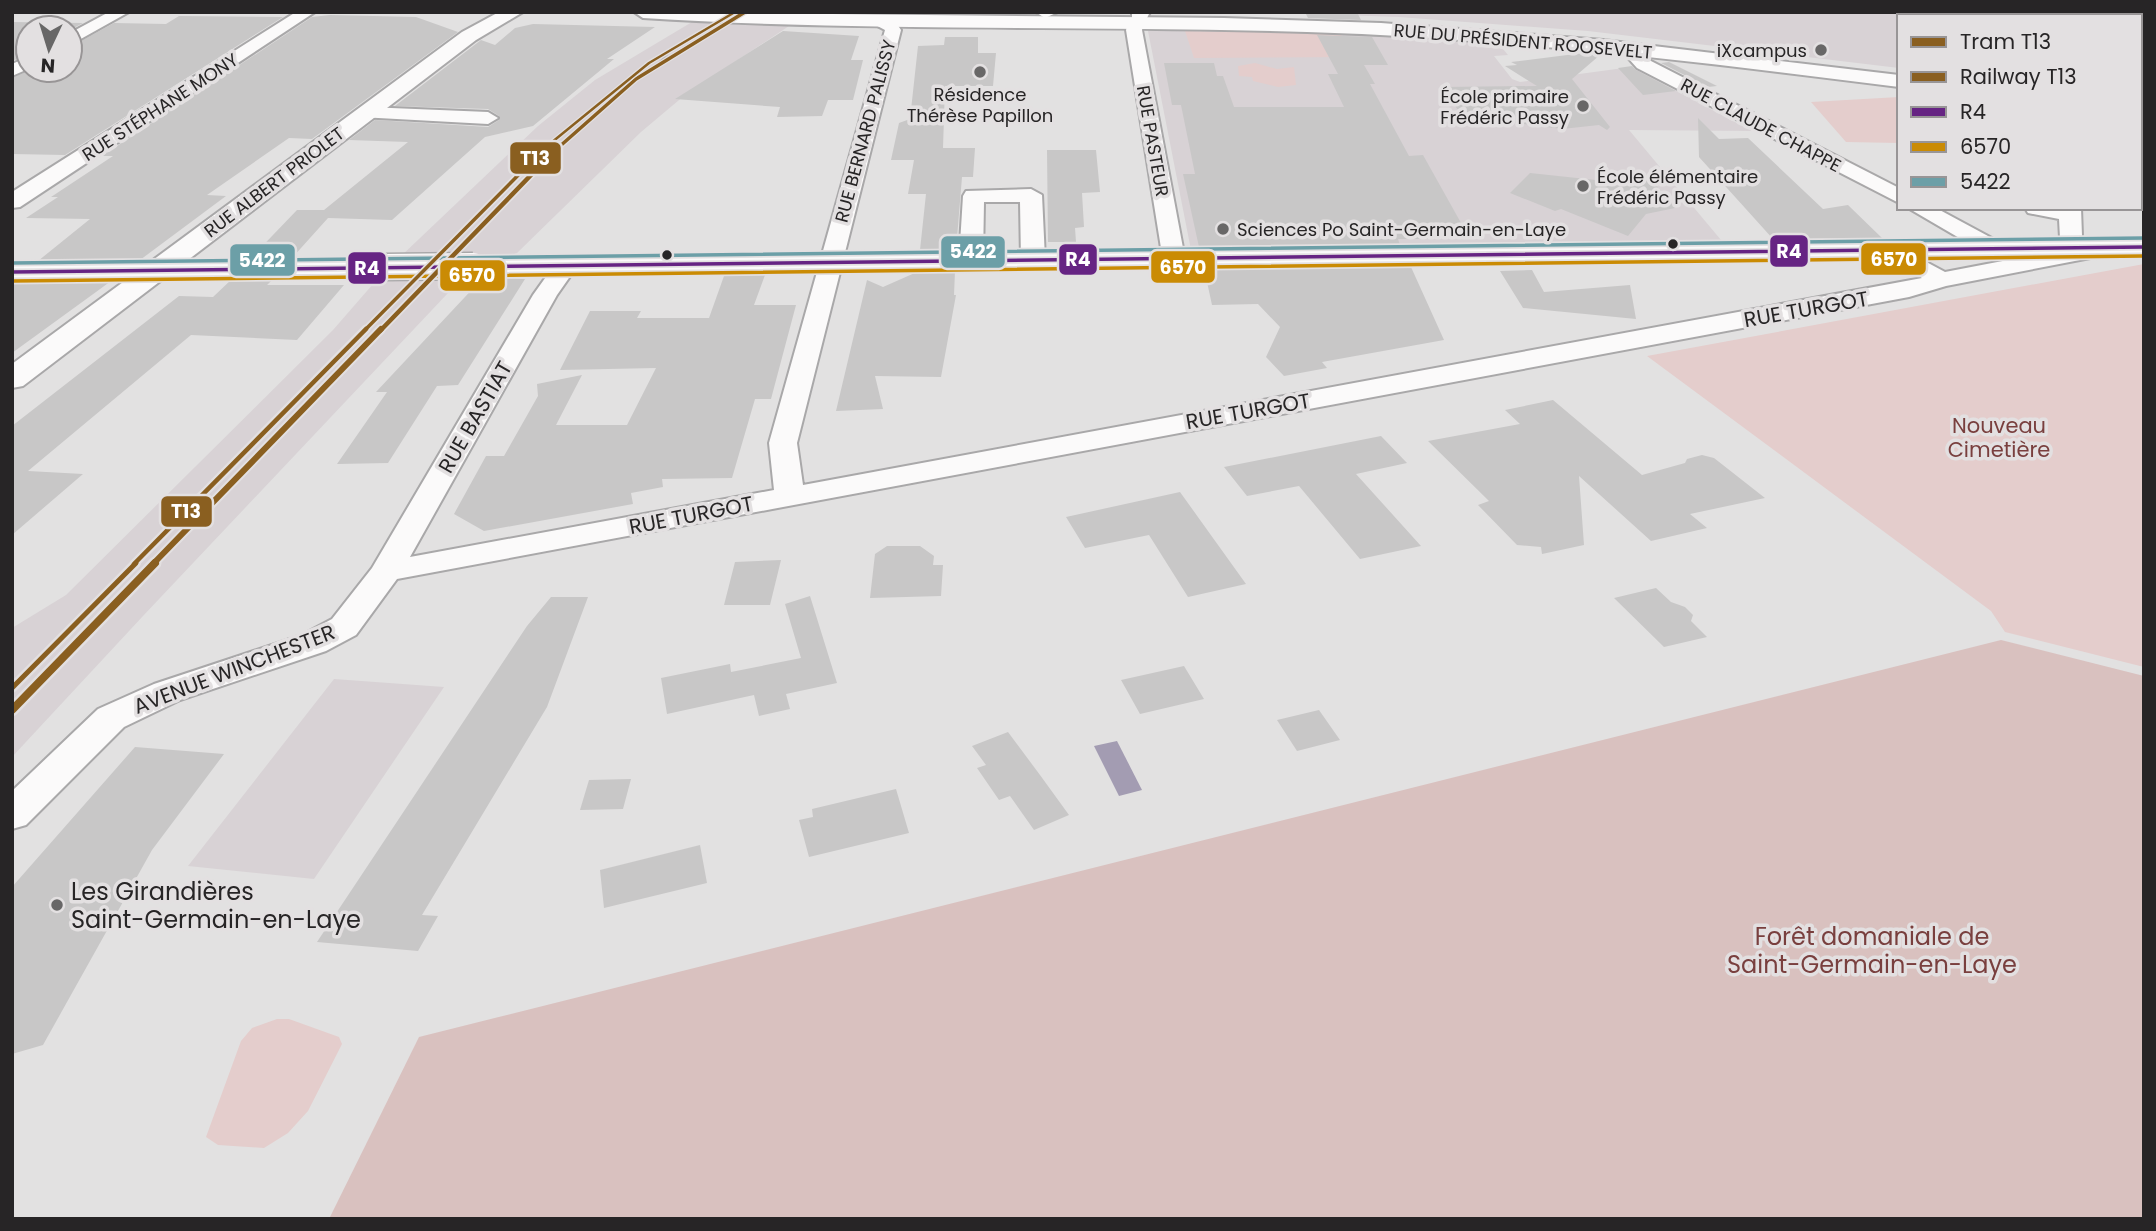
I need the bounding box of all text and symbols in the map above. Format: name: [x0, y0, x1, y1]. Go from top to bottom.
north arrow: [14, 14, 84, 84]
legend: [1897, 14, 2142, 210]
street label: RUE DU PRÉSIDENT ROOSEVELT: [1393, 17, 1654, 65]
text: Tram T13: [1960, 27, 2051, 56]
street label: RUE BERNARD PALISSY: [829, 36, 902, 225]
place label: iXcampus: [1717, 38, 1807, 63]
marker: iXcampus: [1813, 42, 1829, 58]
street label: RUE STÉPHANE MONY: [77, 47, 243, 167]
text: N: [40, 51, 56, 79]
text: Railway T13: [1960, 62, 2077, 91]
marker: Résidence Thérèse Papillon: [972, 64, 988, 80]
street label: RUE CLAUDE CHAPPE: [1676, 72, 1846, 178]
place label: Résidence Thérèse Papillon: [907, 82, 1053, 128]
street label: RUE PASTEUR: [1131, 84, 1175, 198]
place label: École primaire Frédéric Passy: [1440, 84, 1569, 130]
text: R4: [1960, 97, 1986, 126]
marker: École primaire Frédéric Passy: [1575, 98, 1591, 114]
street label: RUE ALBERT PRIOLET: [199, 121, 349, 243]
text: 6570: [1960, 132, 2011, 161]
line badge: T13: [509, 141, 562, 175]
text: T13: [520, 145, 550, 172]
place label: École élémentaire Frédéric Passy: [1597, 164, 1758, 210]
text: 5422: [1960, 167, 2011, 196]
marker: École élémentaire Frédéric Passy: [1575, 178, 1591, 194]
place label: Sciences Po Saint-Germain-en-Laye: [1237, 217, 1566, 242]
marker: Sciences Po Saint-Germain-en-Laye: [1215, 221, 1231, 237]
line badge: R4: [1769, 234, 1809, 268]
line badge: 5422: [940, 235, 1006, 269]
unlabelled marker: [1666, 237, 1680, 251]
text: 5422: [950, 238, 997, 265]
text: R4: [1776, 238, 1802, 265]
line badge: 6570: [1860, 242, 1927, 276]
line badge: 5422: [229, 243, 296, 277]
line badge: R4: [1058, 243, 1098, 276]
text: R4: [1065, 246, 1091, 273]
text: 6570: [1870, 246, 1918, 273]
text: 5422: [239, 247, 286, 274]
unlabelled marker: [660, 248, 674, 262]
line badge: 6570: [1150, 250, 1216, 284]
line badge: R4: [347, 251, 387, 285]
text: 6570: [1159, 254, 1207, 281]
text: R4: [354, 255, 380, 282]
line badge: 6570: [439, 259, 506, 292]
text: 6570: [448, 262, 496, 289]
street label: RUE TURGOT: [1742, 284, 1870, 334]
street label: RUE BASTIAT: [431, 356, 519, 478]
street label: RUE TURGOT: [1184, 386, 1312, 436]
park label: Nouveau Cimetière: [1948, 411, 2050, 464]
street label: RUE TURGOT: [626, 489, 756, 541]
line badge: T13: [160, 495, 213, 528]
text: T13: [171, 498, 201, 525]
street label: AVENUE WINCHESTER: [129, 617, 339, 721]
place label: Les Girandières Saint-Germain-en-Laye: [71, 875, 361, 936]
marker: Les Girandières Saint-Germain-en-Laye: [49, 897, 65, 913]
park label: Forêt domaniale de Saint-Germain-en-Laye: [1727, 920, 2017, 981]

